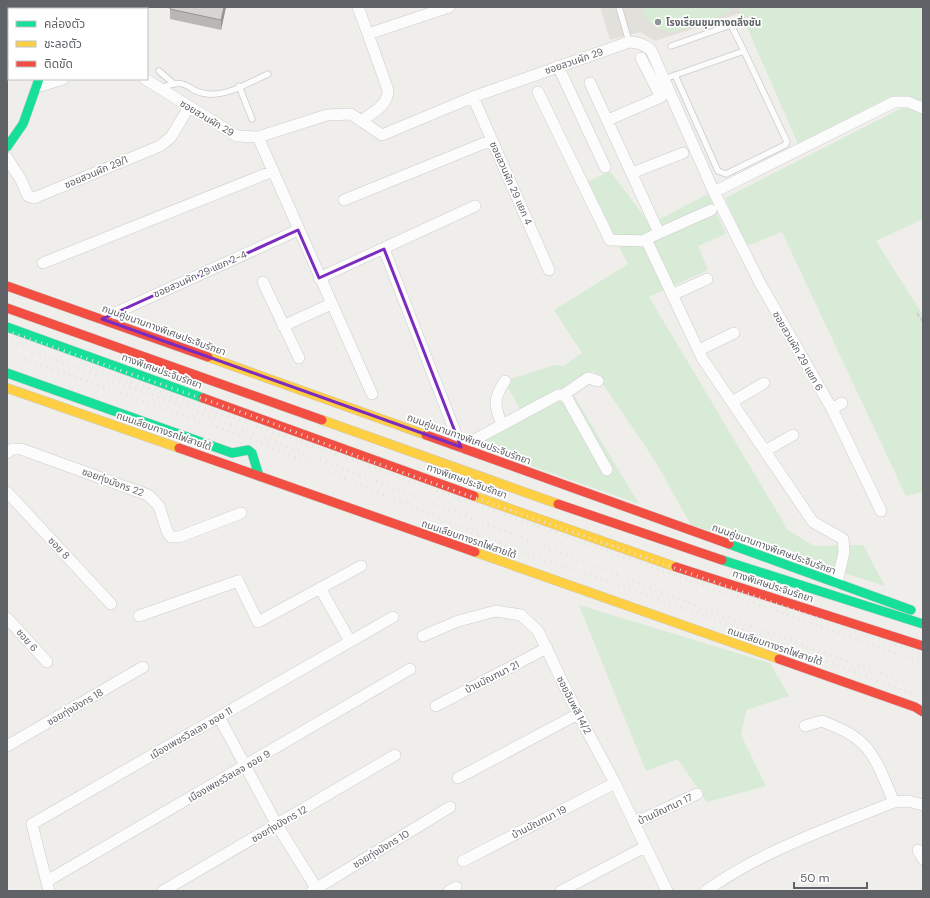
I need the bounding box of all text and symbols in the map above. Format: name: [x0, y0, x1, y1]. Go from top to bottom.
legend: [8, 8, 148, 80]
place label: โรงเรียนชุมทางตลิ่งชัน: [666, 15, 761, 29]
text: คล่องตัว: [44, 16, 85, 32]
marker: โรงเรียนชุมทางตลิ่งชัน: [653, 17, 663, 27]
text: ชะลอตัว: [44, 36, 82, 52]
street label: ซอยสวนผัก 29: [543, 45, 605, 77]
text: ติดขัด: [44, 56, 73, 72]
street label: ซอยสวนผัก 29: [177, 97, 237, 139]
street label: ซอยสวนผัก 29 แยก 4: [487, 139, 535, 227]
street label: ซอยสวนผัก 29/1: [62, 153, 130, 191]
street label: ซอยสวนผัก 29 แยก 2-4: [151, 248, 249, 300]
street label: ถนนคู่ขนานทางพิเศษประจิมรัถยา: [100, 302, 228, 358]
street label: ซอยสวนผัก 29 แยก 6: [770, 309, 826, 393]
street label: ทางพิเศษประจิมรัถยา: [120, 350, 204, 392]
street label: ถนนเลียบทางรถไฟสายใต้: [115, 409, 213, 453]
street label: ถนนคู่ขนานทางพิเศษประจิมรัถยา: [405, 411, 533, 467]
street label: ทางพิเศษประจิมรัถยา: [425, 460, 509, 502]
street label: ซอยทุ่งมังกร 22: [80, 465, 146, 499]
street label: ถนนเลียบทางรถไฟสายใต้: [420, 517, 518, 561]
street label: ถนนคู่ขนานทางพิเศษประจิมรัถยา: [710, 521, 838, 577]
street label: ซอย 8: [45, 534, 73, 562]
street label: ทางพิเศษประจิมรัถยา: [731, 567, 815, 605]
street label: ถนนเลียบทางรถไฟสายใต้: [726, 624, 824, 668]
street label: ซอย 6: [13, 626, 41, 654]
street label: บ้านมัณฑนา 21: [463, 658, 521, 696]
street label: ซอยฉิมพลี 14/2: [554, 674, 594, 736]
street label: ซอยทุ่งมังกร 18: [44, 686, 106, 728]
street label: เมืองเพชรวิลเลจ ซอย 11: [147, 704, 235, 762]
street label: เมืองเพชรวิลเลจ ซอย 9: [185, 747, 273, 805]
street label: บ้านมัณฑนา 17: [636, 791, 694, 827]
street label: ซอยทุ่งมังกร 12: [249, 803, 310, 845]
street label: บ้านมัณฑนา 19: [509, 803, 569, 841]
street label: ซอยทุ่งมังกร 10: [350, 827, 412, 871]
scale bar: [794, 864, 867, 890]
text: 50 m: [800, 870, 829, 886]

